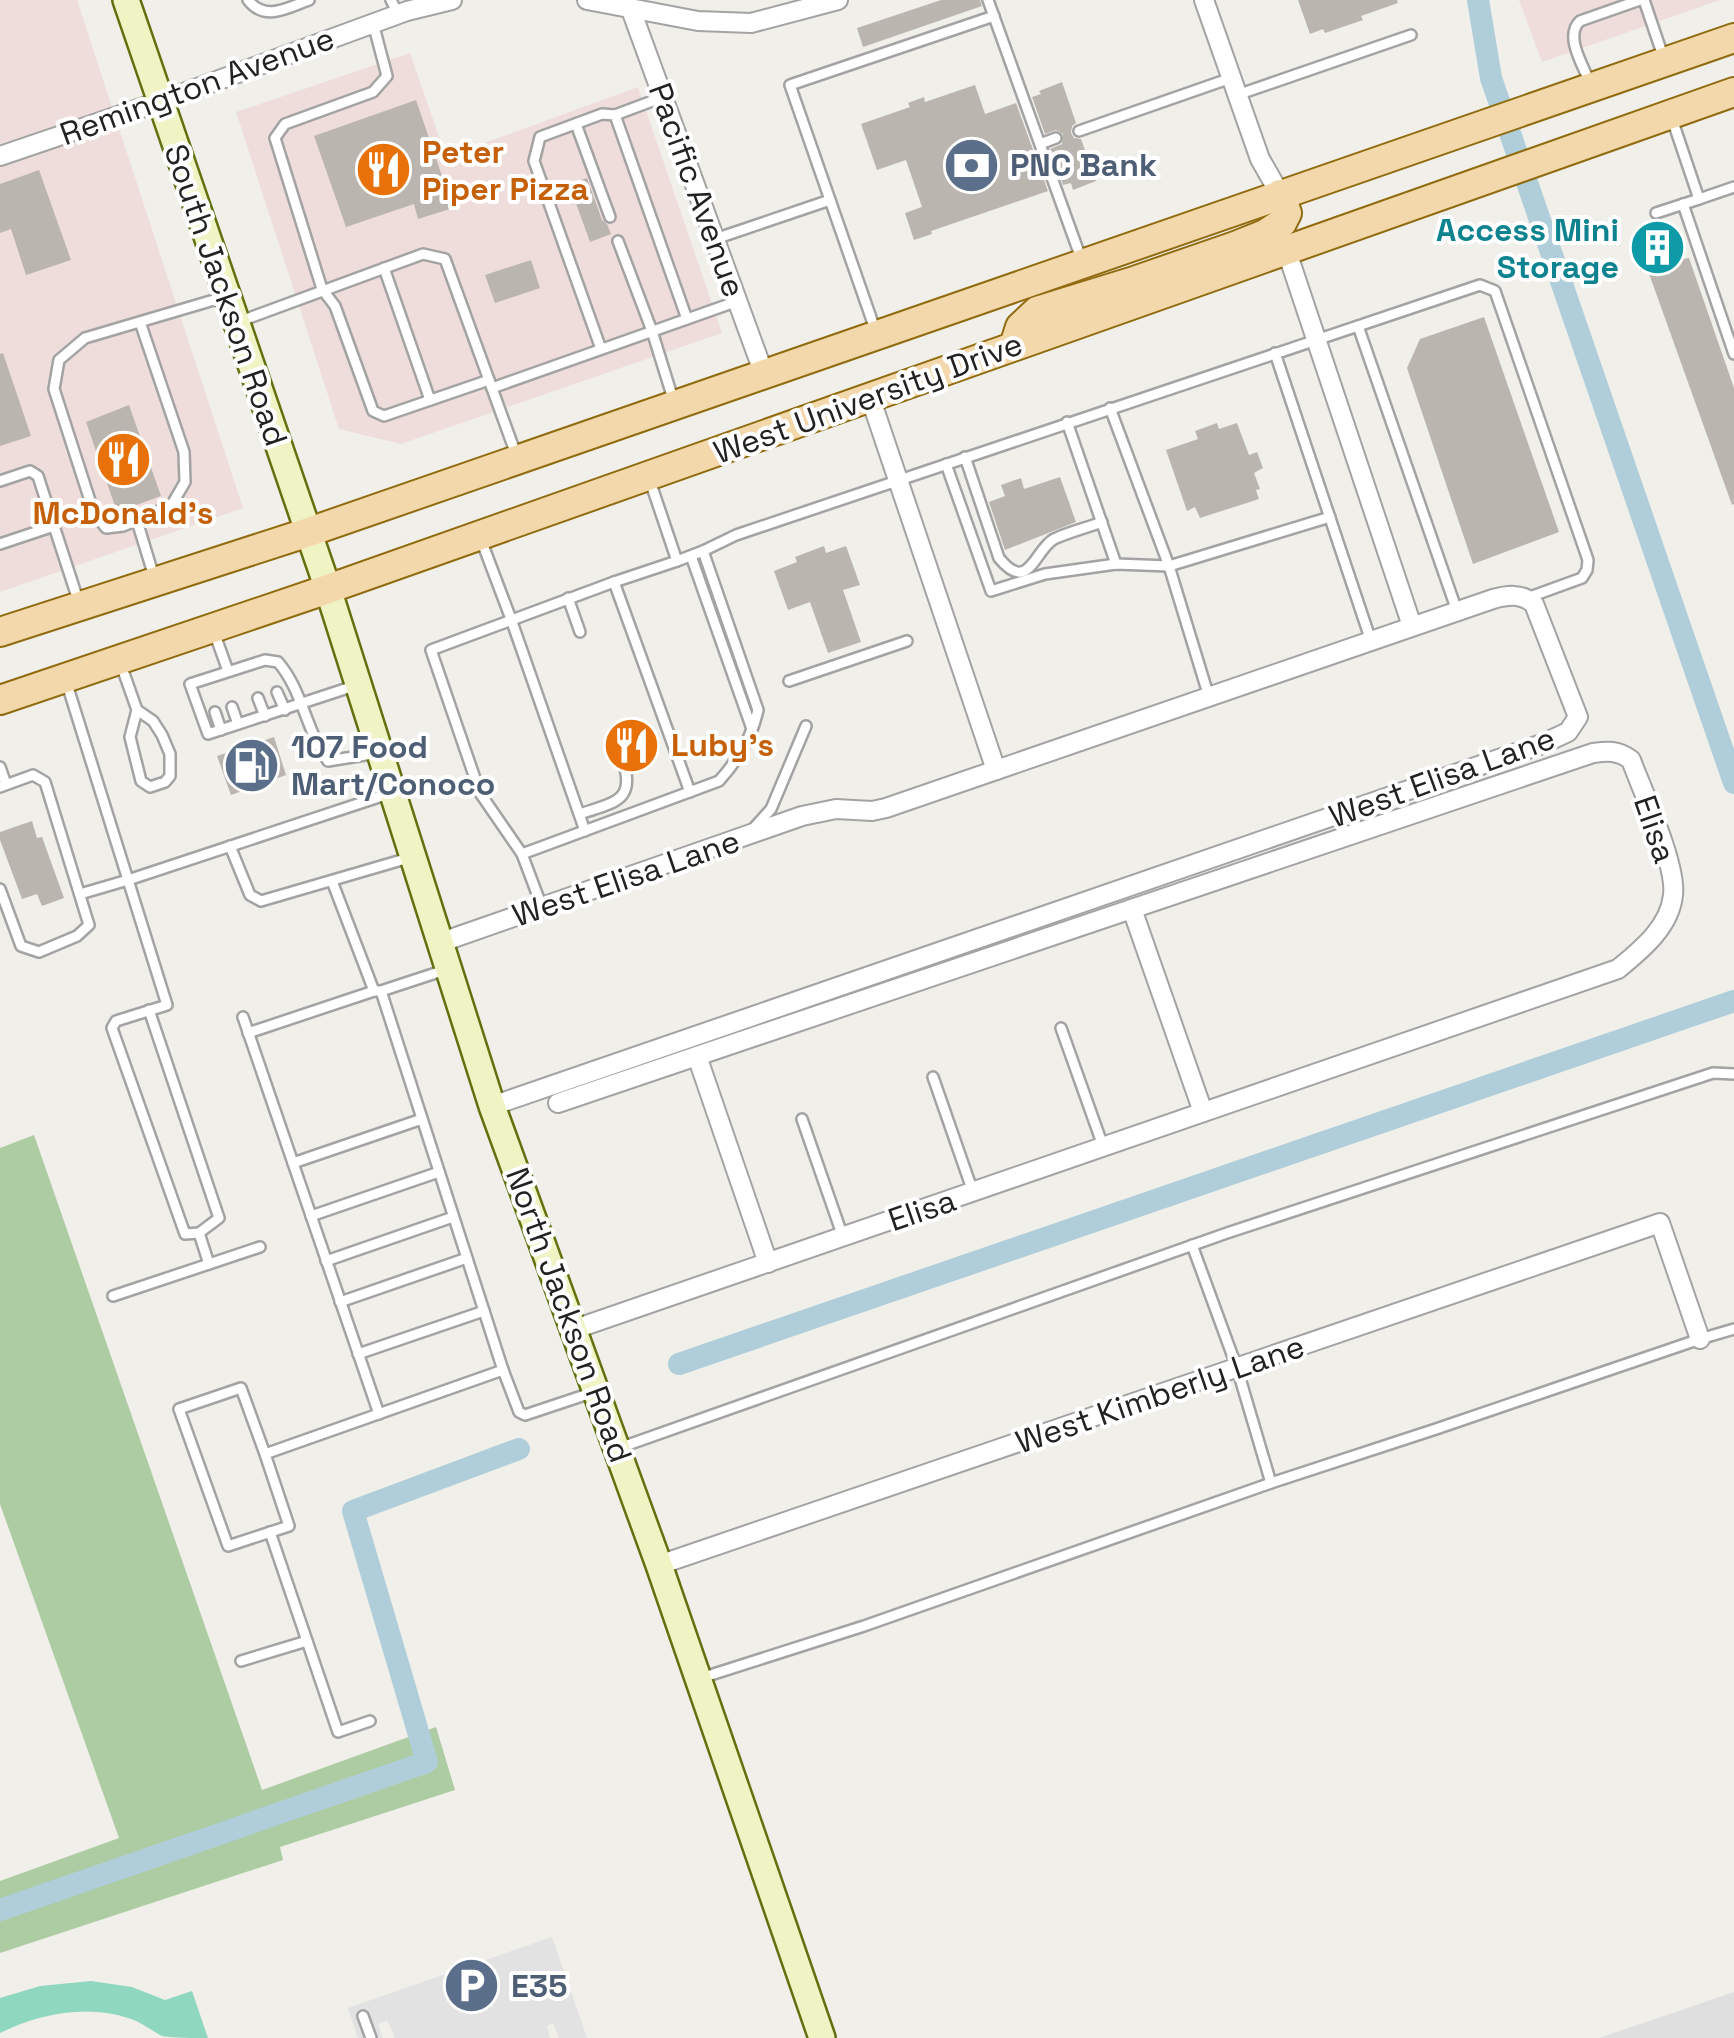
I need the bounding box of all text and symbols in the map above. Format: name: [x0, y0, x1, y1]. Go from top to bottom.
street label: Remington Avenue: [54, 18, 340, 154]
street label: Pacific Avenue: [640, 77, 754, 303]
place label: Peter Piper Pizza: [422, 132, 589, 209]
bank icon: PNC Bank: [941, 135, 1001, 195]
street label: South Jackson Road: [156, 139, 296, 451]
restaurant icon: Peter Piper Pizza: [353, 140, 413, 200]
place label: PNC Bank: [1010, 145, 1157, 185]
place label: Access Mini Storage: [1436, 210, 1619, 287]
building icon: Access Mini Storage: [1628, 218, 1688, 278]
street label: West University Drive: [708, 323, 1028, 473]
restaurant icon: McDonald's: [93, 429, 153, 489]
place label: McDonald's: [33, 493, 213, 533]
restaurant icon: Luby's: [602, 715, 662, 775]
street label: West Elisa Lane: [1324, 718, 1560, 836]
place label: Luby's: [671, 725, 774, 765]
place label: 107 Food Mart/Conoco: [291, 727, 495, 804]
fuel station icon: 107 Food Mart/Conoco: [222, 735, 282, 795]
street label: Elisa: [1625, 790, 1685, 868]
street label: West Elisa Lane: [507, 820, 745, 936]
street label: North Jackson Road: [497, 1162, 641, 1468]
street label: Elisa: [883, 1180, 961, 1240]
street label: West Kimberly Lane: [1010, 1326, 1310, 1462]
parking icon: E35: [442, 1956, 502, 2016]
place label: E35: [511, 1966, 567, 2006]

